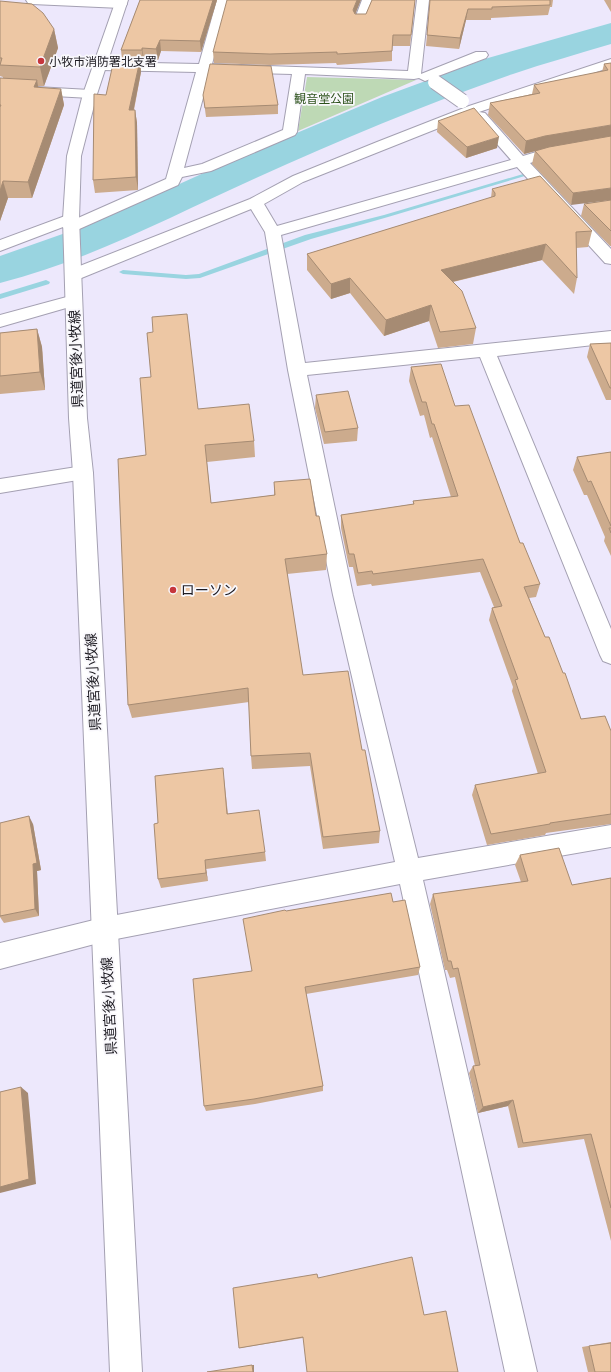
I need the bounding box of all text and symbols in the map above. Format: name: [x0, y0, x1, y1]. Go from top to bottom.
place label: 小牧市消防署北支署: [49, 53, 157, 70]
marker: 小牧市消防署北支署: [36, 56, 46, 66]
park label: 観音堂公園: [294, 90, 354, 107]
street label: 県道宮後小牧線: [64, 310, 88, 408]
place label: ローソン: [181, 580, 237, 600]
marker: ローソン: [168, 585, 178, 595]
street label: 県道宮後小牧線: [80, 633, 106, 731]
street label: 県道宮後小牧線: [96, 957, 122, 1055]

